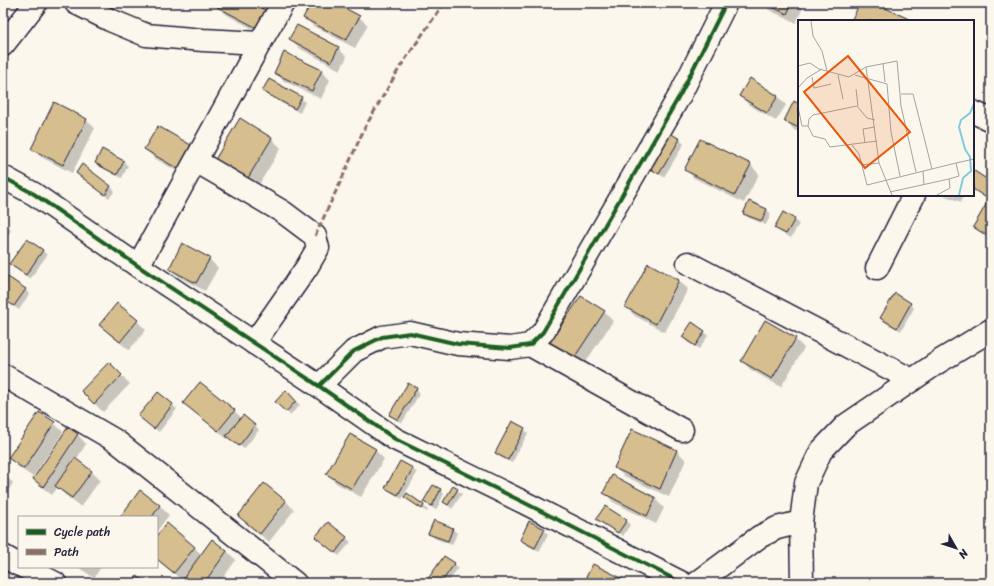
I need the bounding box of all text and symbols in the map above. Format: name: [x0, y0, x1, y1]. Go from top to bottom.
inset map: [798, 20, 974, 196]
legend: [18, 516, 158, 568]
text: Cycle path: [54, 521, 110, 543]
north arrow: [936, 528, 976, 568]
text: Path: [54, 541, 79, 563]
text: N: [953, 544, 974, 563]

